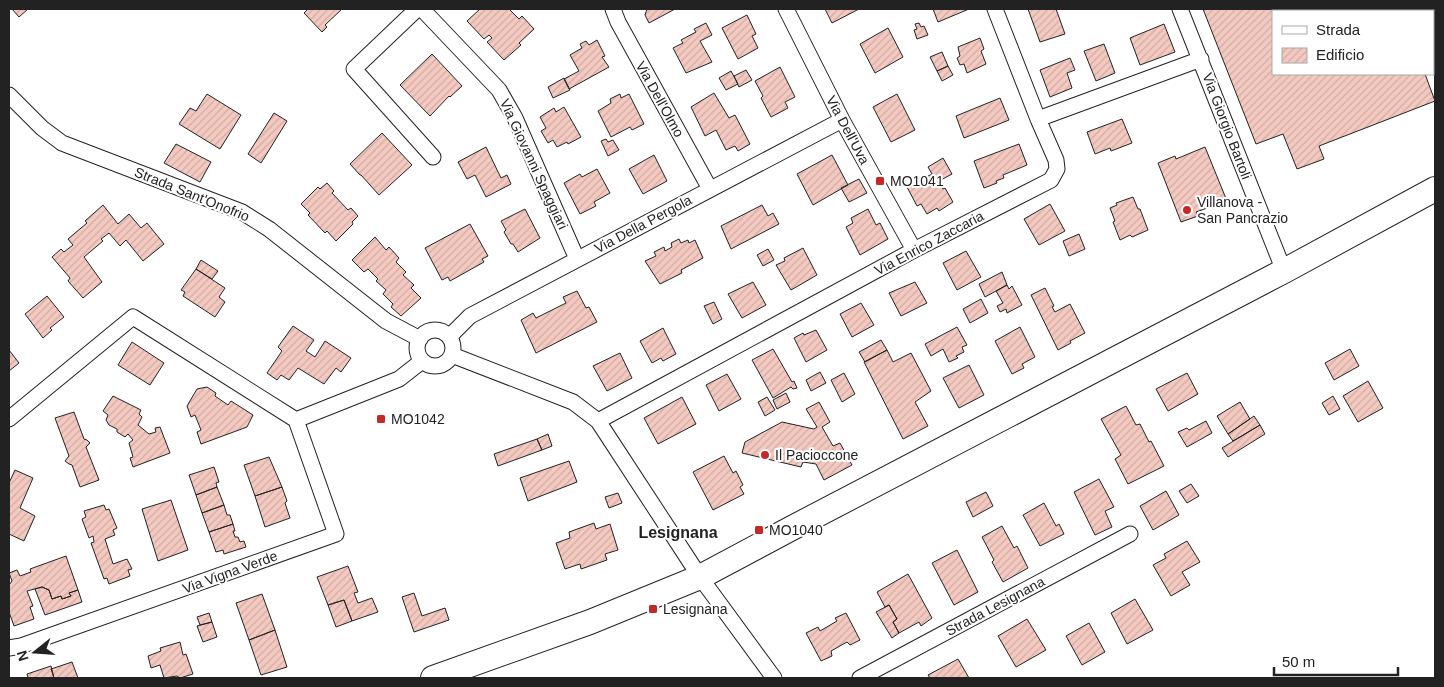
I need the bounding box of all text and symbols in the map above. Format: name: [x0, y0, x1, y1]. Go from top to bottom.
legend: [1272, 10, 1434, 75]
text: Strada: [1316, 21, 1361, 38]
text: Edificio: [1316, 46, 1364, 63]
street label: Via Dell'Olmo: [633, 58, 687, 140]
street label: Via Giorgio Bartoli: [1199, 71, 1255, 181]
street label: Via Dell'Uva: [823, 93, 873, 167]
street label: Via Giovanni Spaggiari: [497, 96, 571, 232]
street label: Strada Sant'Onofrio: [132, 164, 252, 224]
place label: MO1041: [890, 173, 944, 189]
marker: MO1041: [874, 175, 886, 187]
street label: Via Della Pergola: [592, 192, 695, 256]
place label: Villanova - San Pancrazio: [1197, 194, 1288, 226]
marker: Villanova - San Pancrazio: [1181, 204, 1193, 216]
street label: Via Enrico Zaccaria: [872, 207, 986, 278]
place label: MO1042: [391, 411, 445, 427]
marker: MO1042: [375, 413, 387, 425]
place label: Il Pacioccone: [775, 447, 858, 463]
marker: Il Pacioccone: [759, 449, 771, 461]
place label: MO1040: [769, 522, 823, 538]
district label: Lesignana: [638, 524, 718, 541]
marker: MO1040: [753, 524, 765, 536]
street label: Via Vigna Verde: [180, 547, 280, 597]
street label: Strada Lesignana: [943, 573, 1047, 639]
place label: Lesignana: [663, 601, 728, 617]
marker: Lesignana: [647, 603, 659, 615]
north arrow: [10, 627, 60, 677]
scale bar: [1274, 644, 1398, 676]
text: N: [13, 649, 32, 663]
text: 50 m: [1282, 653, 1315, 670]

